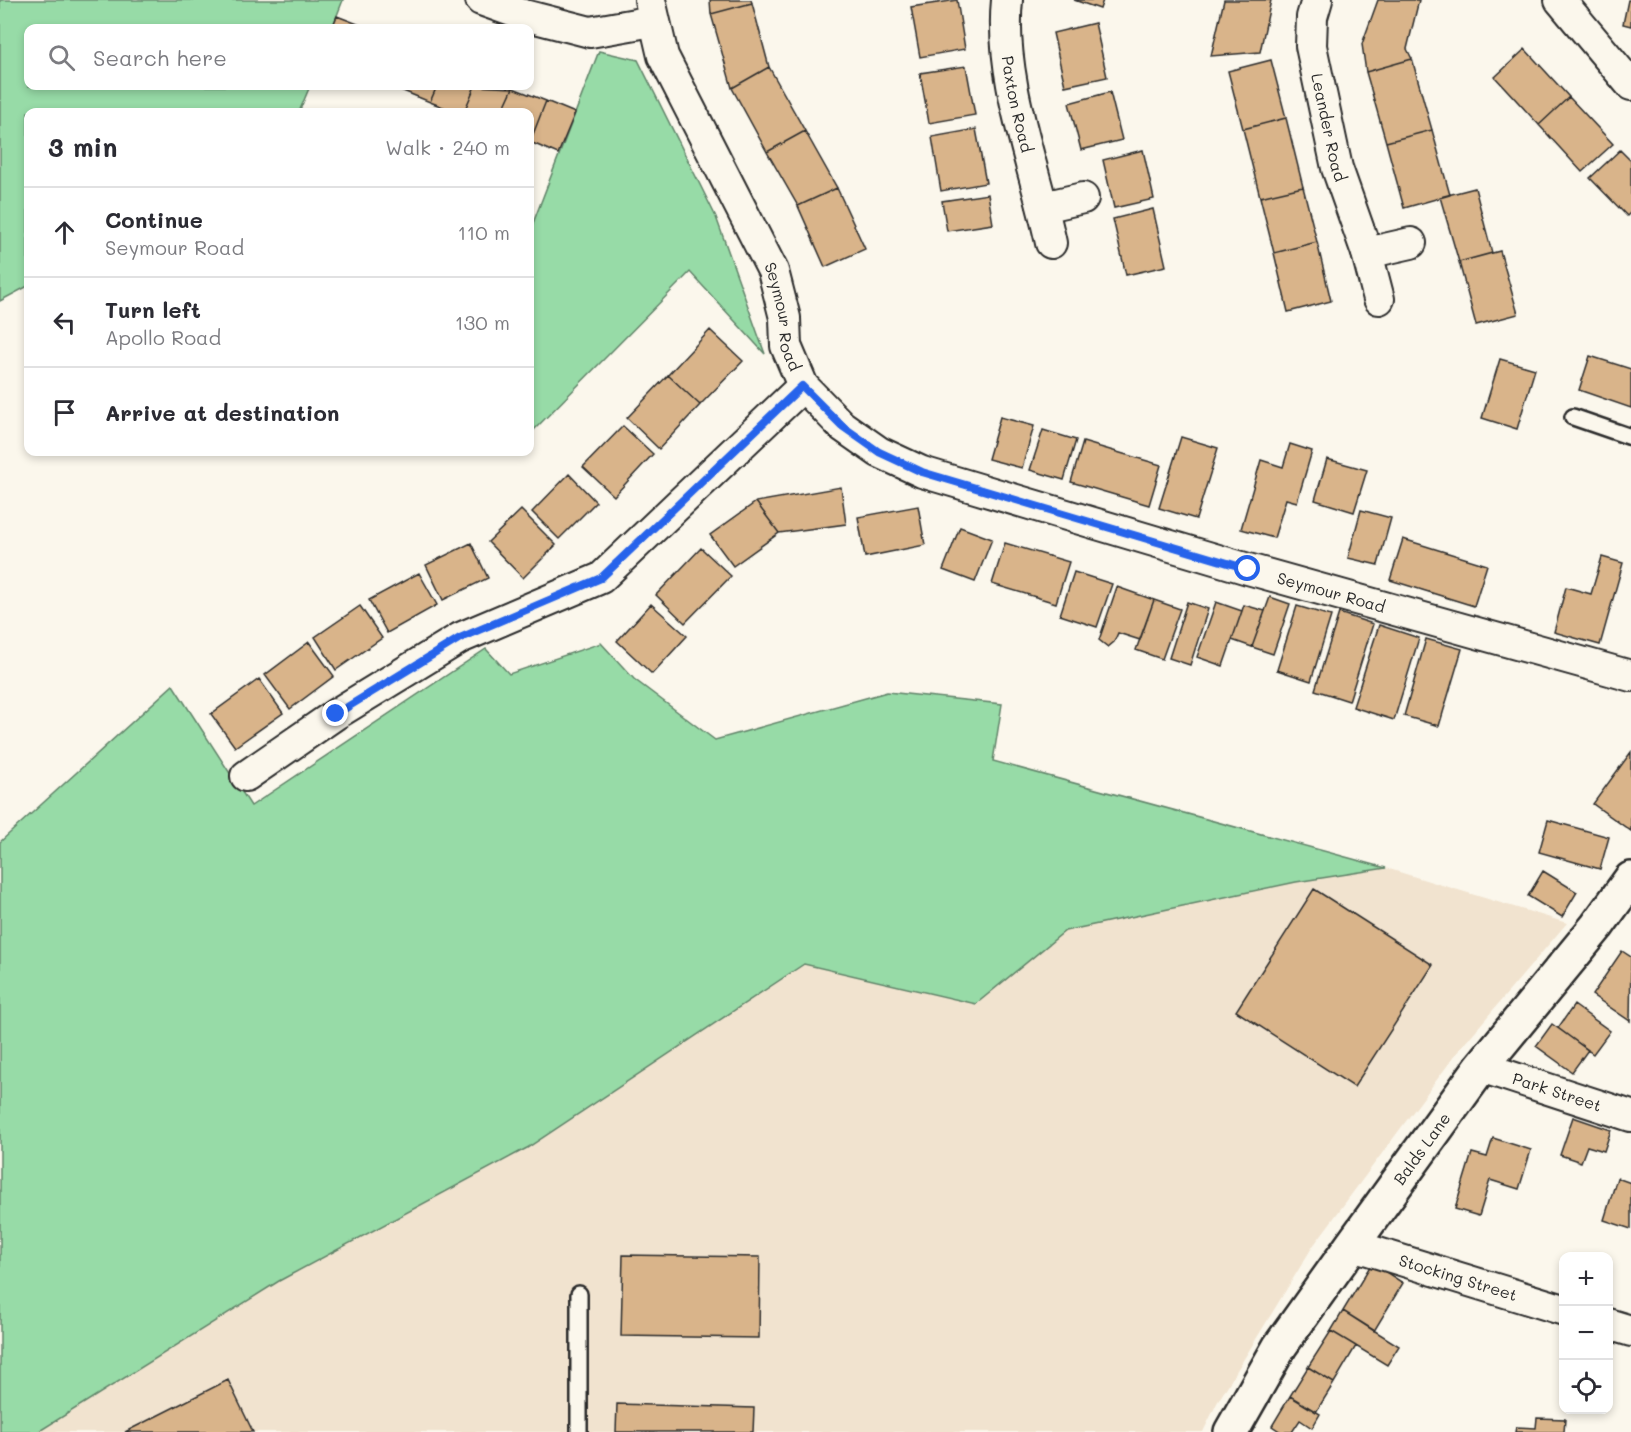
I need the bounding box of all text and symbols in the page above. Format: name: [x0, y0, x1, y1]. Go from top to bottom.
search box: [24, 24, 534, 90]
icon: search: [45, 41, 78, 74]
text: Search here: [93, 43, 227, 72]
street label: Paxton Road: [998, 54, 1038, 155]
street label: Leander Road: [1307, 71, 1352, 184]
text: 3 min: [48, 130, 117, 164]
text: Walk · 240 m: [385, 134, 510, 160]
text: Continue: [105, 205, 203, 234]
icon: ahead: [48, 216, 81, 249]
text: 110 m: [457, 219, 510, 245]
text: Seymour Road: [105, 234, 244, 260]
street label: Seymour Road: [760, 258, 806, 374]
text: Turn left: [105, 295, 201, 324]
icon: left: [48, 306, 81, 339]
text: 130 m: [455, 309, 510, 335]
text: Apollo Road: [105, 324, 221, 350]
icon: arrive: [48, 396, 81, 429]
text: Arrive at destination: [105, 398, 340, 427]
route start: [1234, 555, 1260, 581]
street label: Seymour Road: [1275, 567, 1388, 617]
route end: [322, 700, 348, 726]
street label: Park Street: [1510, 1067, 1604, 1116]
street label: Balds Lane: [1388, 1108, 1455, 1189]
street label: Stocking Street: [1397, 1249, 1520, 1305]
map controls: [1559, 1252, 1613, 1414]
button: +: [1559, 1252, 1613, 1306]
button: −: [1559, 1306, 1613, 1360]
button: locate: [1559, 1360, 1613, 1414]

